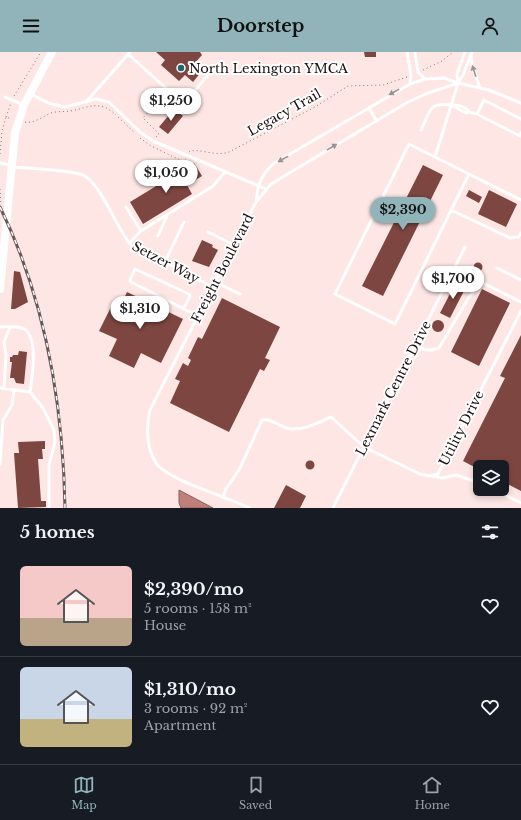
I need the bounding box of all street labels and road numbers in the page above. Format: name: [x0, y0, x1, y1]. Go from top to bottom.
street label: Legacy Trail: [244, 85, 324, 140]
street label: Freight Boulevard: [188, 211, 257, 326]
street label: Setzer Way: [129, 238, 203, 288]
street label: Lexmark Centre Drive: [352, 318, 435, 459]
street label: Utility Drive: [435, 388, 488, 469]

